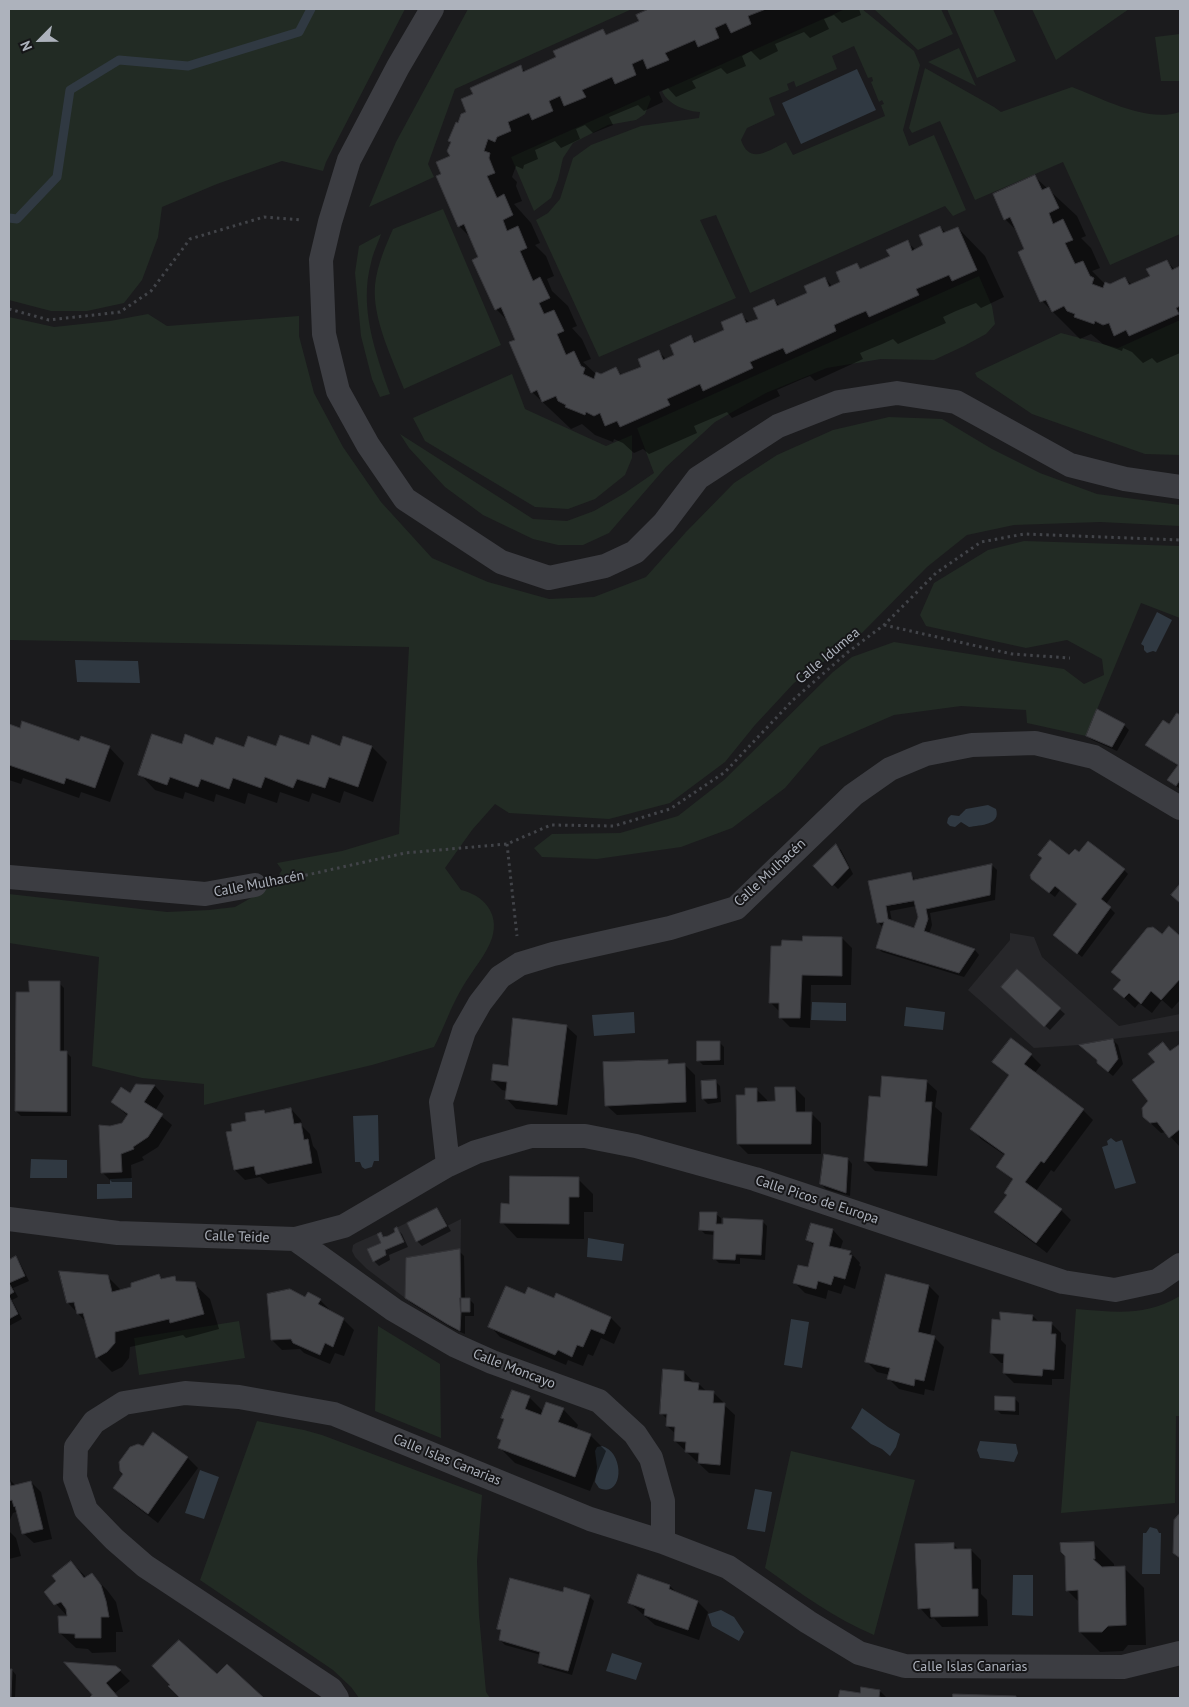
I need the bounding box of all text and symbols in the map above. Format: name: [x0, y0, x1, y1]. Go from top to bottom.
north arrow: [15, 15, 65, 65]
text: N: [16, 38, 36, 54]
street label: Calle Idumea: [793, 624, 863, 688]
street label: Calle Mulhacén: [731, 836, 809, 910]
street label: Calle Mulhacén: [212, 867, 306, 901]
street label: Calle Picos de Europa: [753, 1172, 881, 1228]
street label: Calle Teide: [204, 1227, 270, 1247]
street label: Calle Moncayo: [470, 1346, 558, 1392]
street label: Calle Islas Canarias: [391, 1431, 503, 1489]
street label: Calle Islas Canarias: [912, 1659, 1028, 1675]

